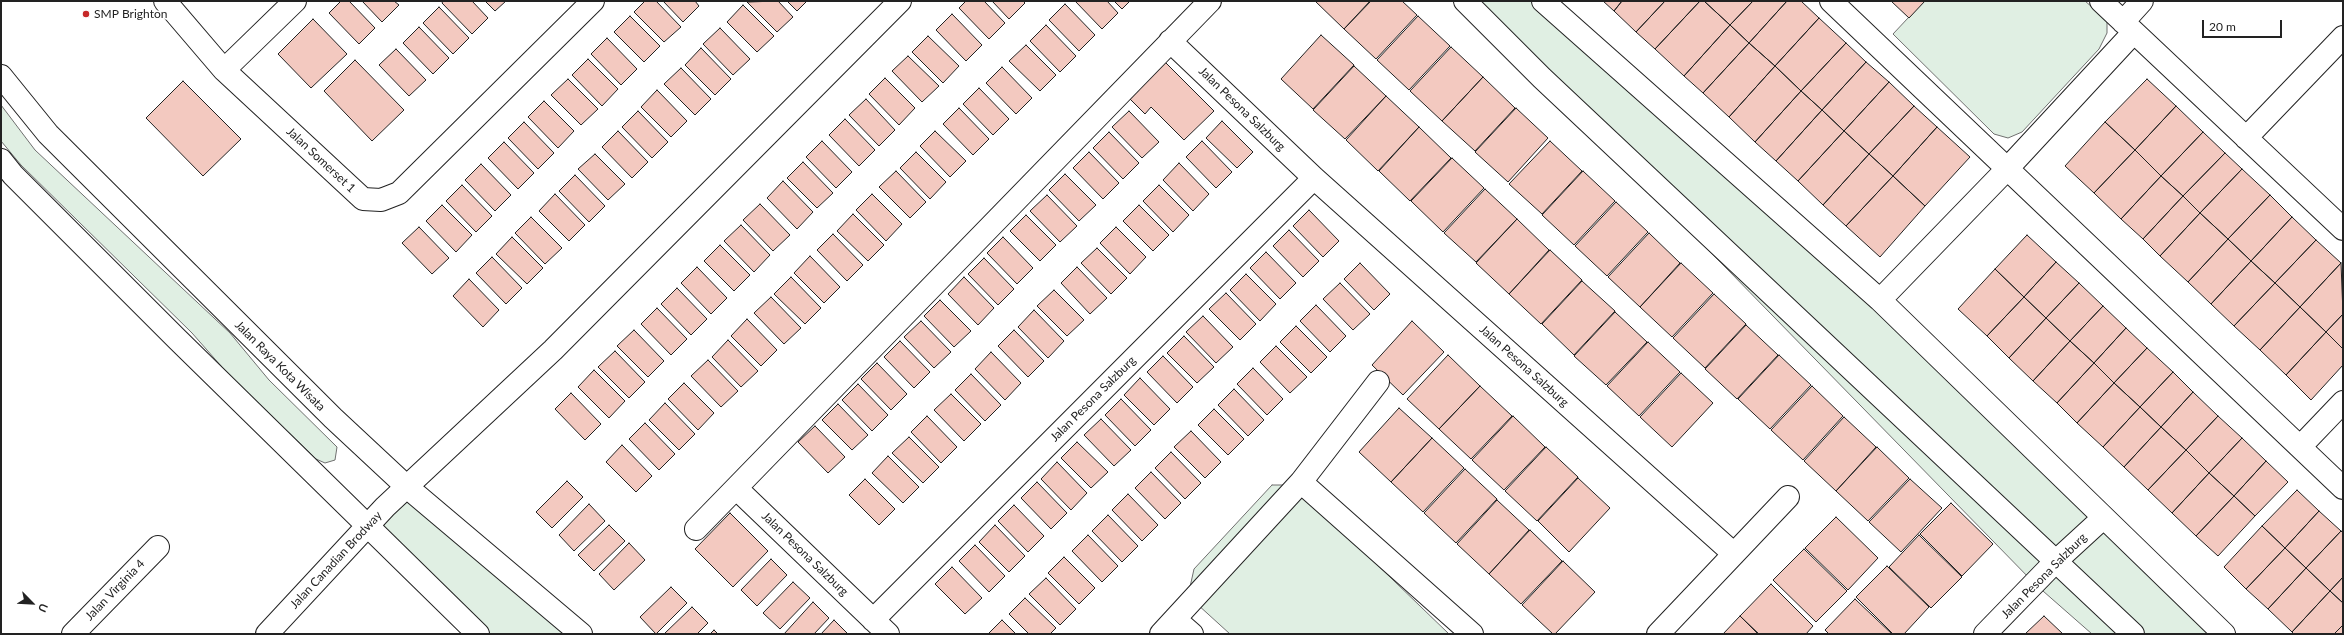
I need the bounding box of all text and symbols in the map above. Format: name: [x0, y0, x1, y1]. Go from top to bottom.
place label: SMP Brighton: [94, 7, 167, 21]
marker: SMP Brighton: [81, 9, 91, 19]
scale bar: [2204, 12, 2284, 38]
text: 20 m: [2209, 19, 2236, 34]
street label: Jalan Pesona Salzburg: [1196, 64, 1288, 154]
street label: Jalan Somerset 1: [284, 124, 358, 196]
street label: Jalan Raya Kota Wisata: [232, 318, 328, 414]
street label: Jalan Pesona Salzburg: [1477, 322, 1571, 410]
street label: Jalan Pesona Salzburg: [1047, 353, 1139, 445]
street label: Jalan Canadian Brodway: [287, 508, 385, 612]
street label: Jalan Pesona Salzburg: [759, 509, 851, 599]
street label: Jalan Pesona Salzburg: [1998, 530, 2090, 622]
street label: Jalan Virginia 4: [82, 556, 148, 624]
north arrow: [12, 583, 52, 623]
text: U: [36, 602, 51, 614]

